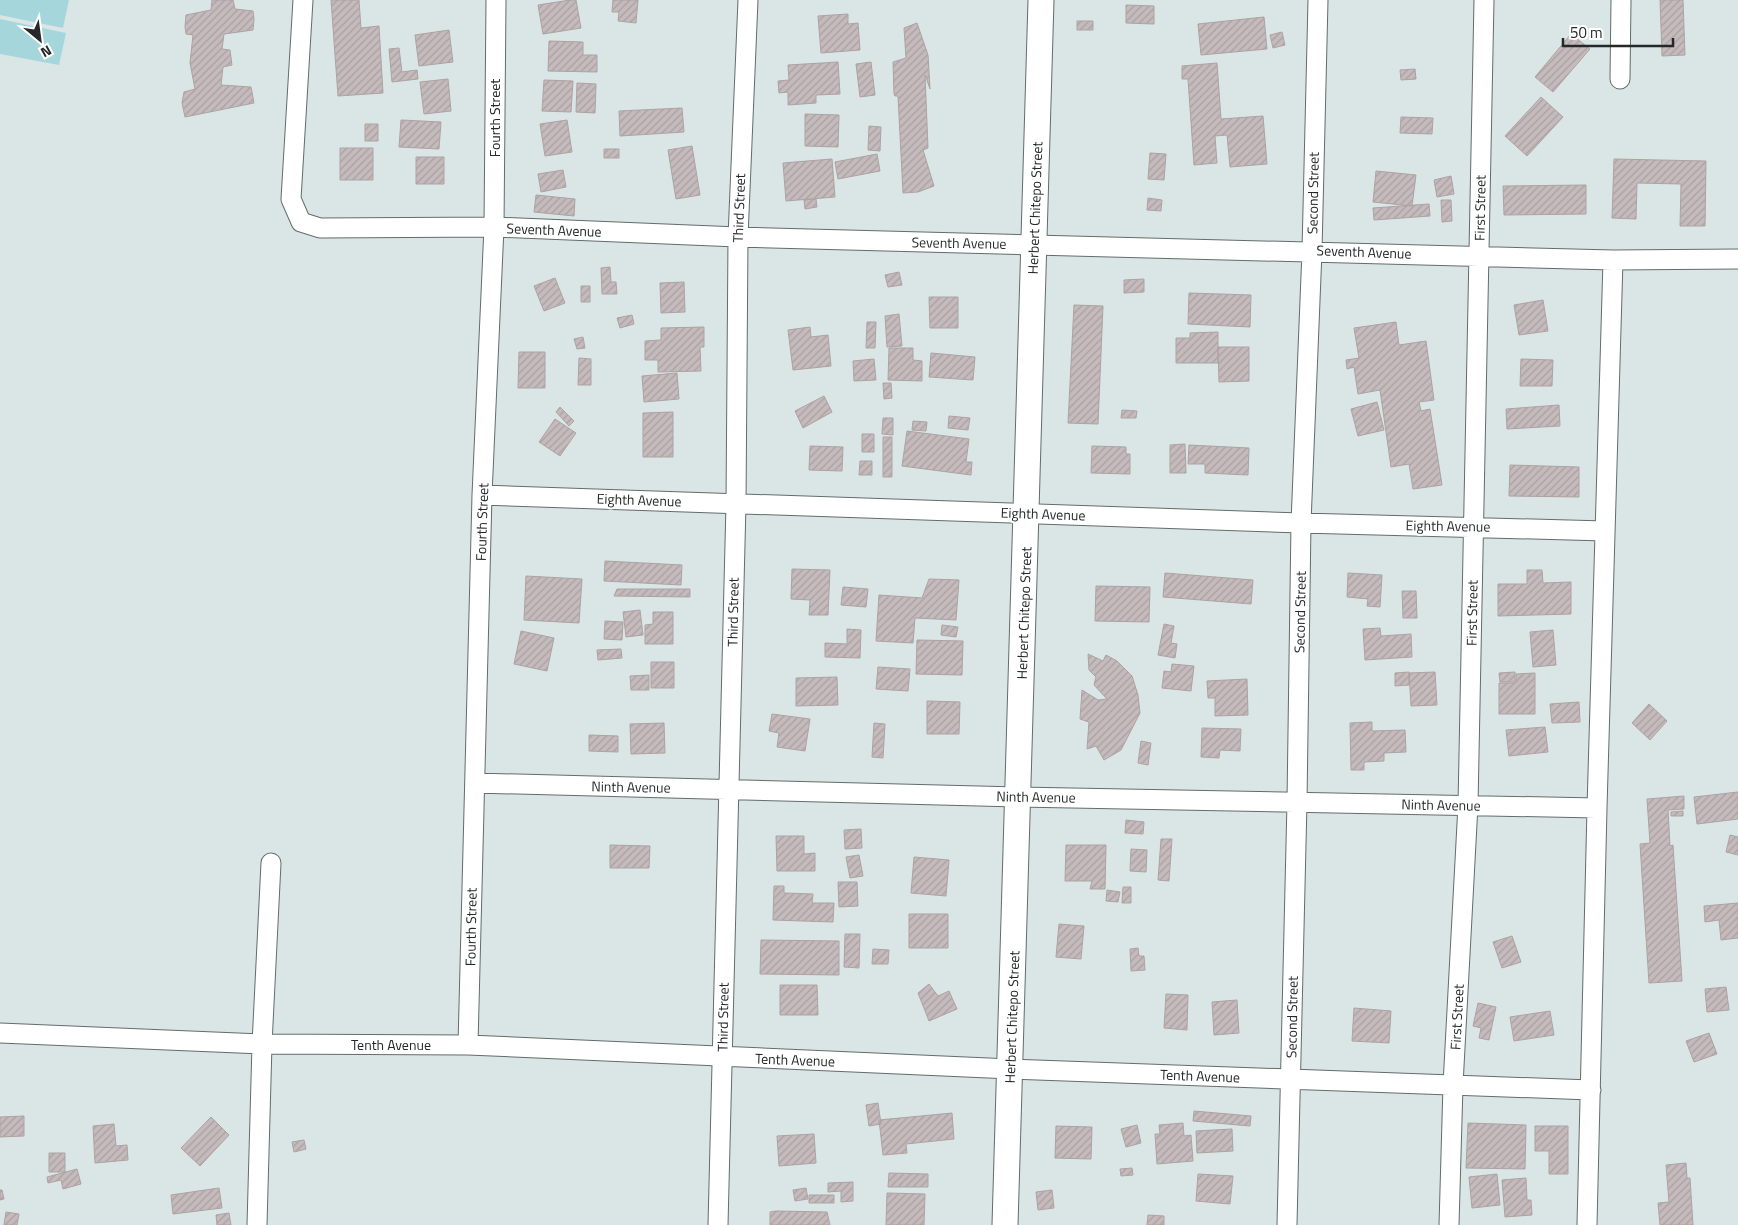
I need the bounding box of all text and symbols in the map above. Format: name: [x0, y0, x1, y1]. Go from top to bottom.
north arrow: [15, 15, 65, 65]
scale bar: [1563, 15, 1673, 47]
text: 50 m: [1570, 21, 1603, 44]
text: N: [37, 40, 56, 63]
street label: Fourth Street: [484, 79, 505, 157]
street label: Herbert Chitepo Street: [1022, 141, 1047, 275]
street label: Second Street: [1301, 152, 1324, 234]
street label: Third Street: [727, 173, 750, 243]
street label: First Street: [1468, 175, 1491, 241]
street label: Seventh Avenue: [506, 217, 602, 242]
street label: Seventh Avenue: [911, 231, 1007, 254]
street label: Seventh Avenue: [1316, 239, 1412, 264]
street label: Fourth Street: [470, 482, 493, 562]
street label: Eighth Avenue: [596, 488, 682, 511]
street label: Eighth Avenue: [1000, 502, 1086, 525]
street label: Eighth Avenue: [1405, 514, 1491, 537]
street label: Herbert Chitepo Street: [1011, 546, 1036, 680]
street label: Second Street: [1288, 571, 1311, 653]
street label: Third Street: [721, 577, 744, 647]
street label: First Street: [1460, 580, 1483, 646]
street label: Ninth Avenue: [591, 775, 671, 798]
street label: Ninth Avenue: [996, 785, 1076, 808]
street label: Ninth Avenue: [1401, 793, 1481, 816]
street label: Fourth Street: [459, 888, 482, 966]
street label: Herbert Chitepo Street: [999, 950, 1024, 1084]
street label: Second Street: [1280, 976, 1303, 1058]
street label: Third Street: [711, 982, 734, 1052]
street label: First Street: [1444, 983, 1469, 1050]
street label: Tenth Avenue: [351, 1034, 431, 1055]
street label: Tenth Avenue: [755, 1048, 835, 1071]
street label: Tenth Avenue: [1160, 1064, 1240, 1087]

